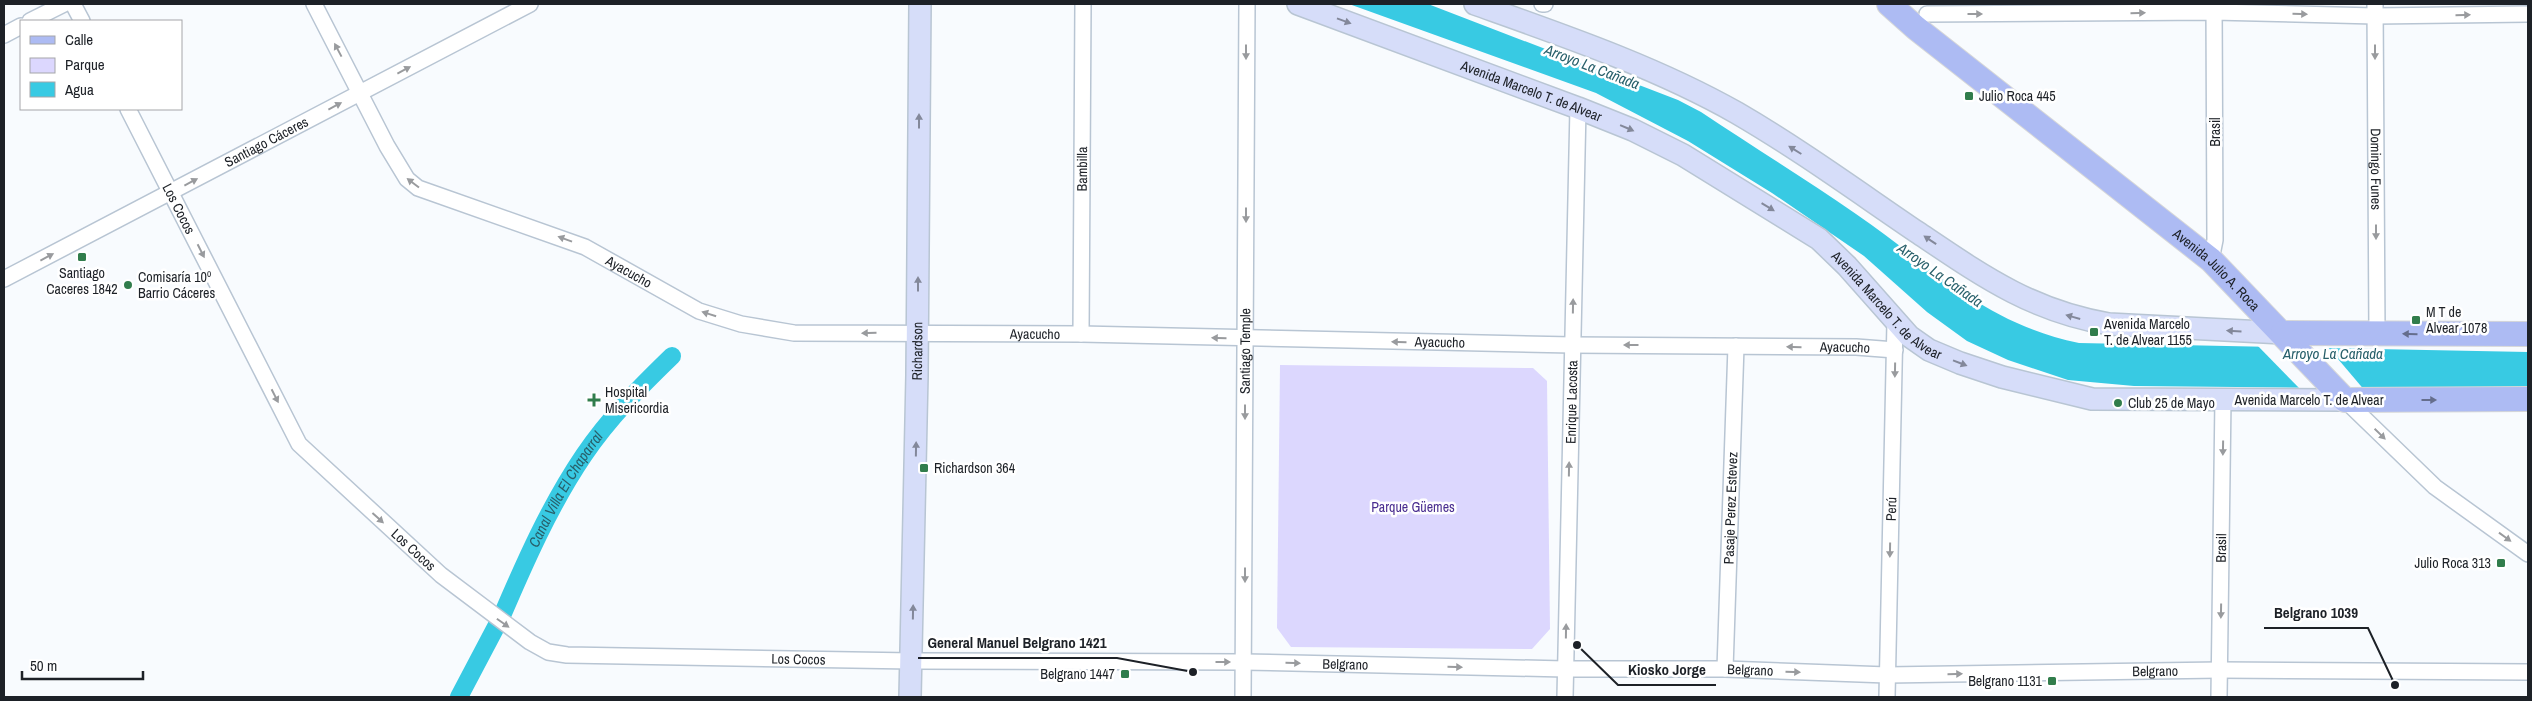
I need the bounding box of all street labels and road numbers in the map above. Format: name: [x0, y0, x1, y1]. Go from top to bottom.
street label: Avenida Marcelo T. de Alvear: [1457, 56, 1605, 126]
street label: Santiago Cáceres: [221, 112, 311, 171]
street label: Brasil: [2206, 117, 2224, 147]
street label: Domingo Funes: [2367, 128, 2385, 210]
street label: Bambilla: [1073, 146, 1091, 191]
street label: Los Cocos: [159, 180, 199, 237]
street label: Avenida Julio A. Roca: [2169, 224, 2264, 315]
street label: Avenida Marcelo T. de Alvear: [1827, 246, 1945, 363]
street label: Ayacucho: [602, 251, 655, 292]
street label: Santiago Temple: [1236, 308, 1254, 394]
street label: Richardson: [908, 322, 926, 381]
street label: Ayacucho: [1009, 325, 1060, 343]
street label: Ayacucho: [1414, 332, 1465, 352]
street label: Ayacucho: [1819, 338, 1871, 357]
street label: Enrique Lacosta: [1562, 359, 1581, 444]
street label: Avenida Marcelo T. de Alvear: [2234, 391, 2384, 409]
street label: Pasaje Perez Estevez: [1720, 451, 1741, 565]
street label: Perú: [1882, 497, 1900, 521]
street label: Los Cocos: [388, 525, 440, 575]
street label: Brasil: [2212, 533, 2230, 563]
street label: Los Cocos: [771, 650, 826, 668]
street label: Belgrano: [1322, 655, 1369, 674]
street label: Belgrano: [1727, 660, 1774, 680]
street label: Belgrano: [2132, 662, 2178, 680]

